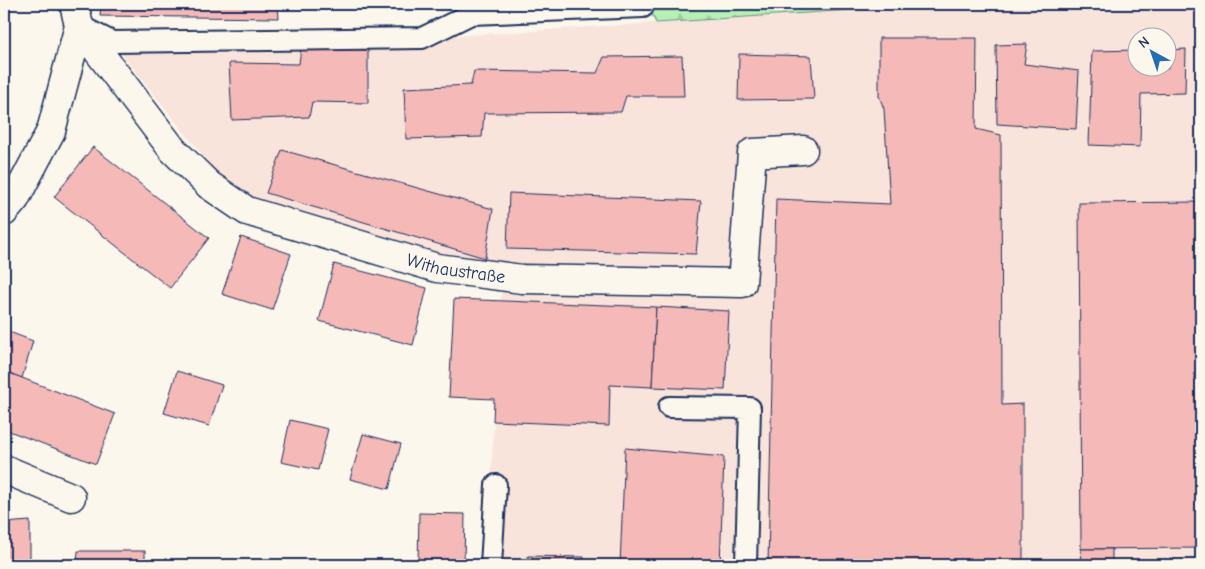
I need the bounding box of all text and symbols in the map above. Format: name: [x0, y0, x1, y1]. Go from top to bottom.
north arrow: [1128, 28, 1178, 78]
text: N: [1135, 33, 1153, 52]
street label: Withaustraße: [404, 249, 507, 287]

